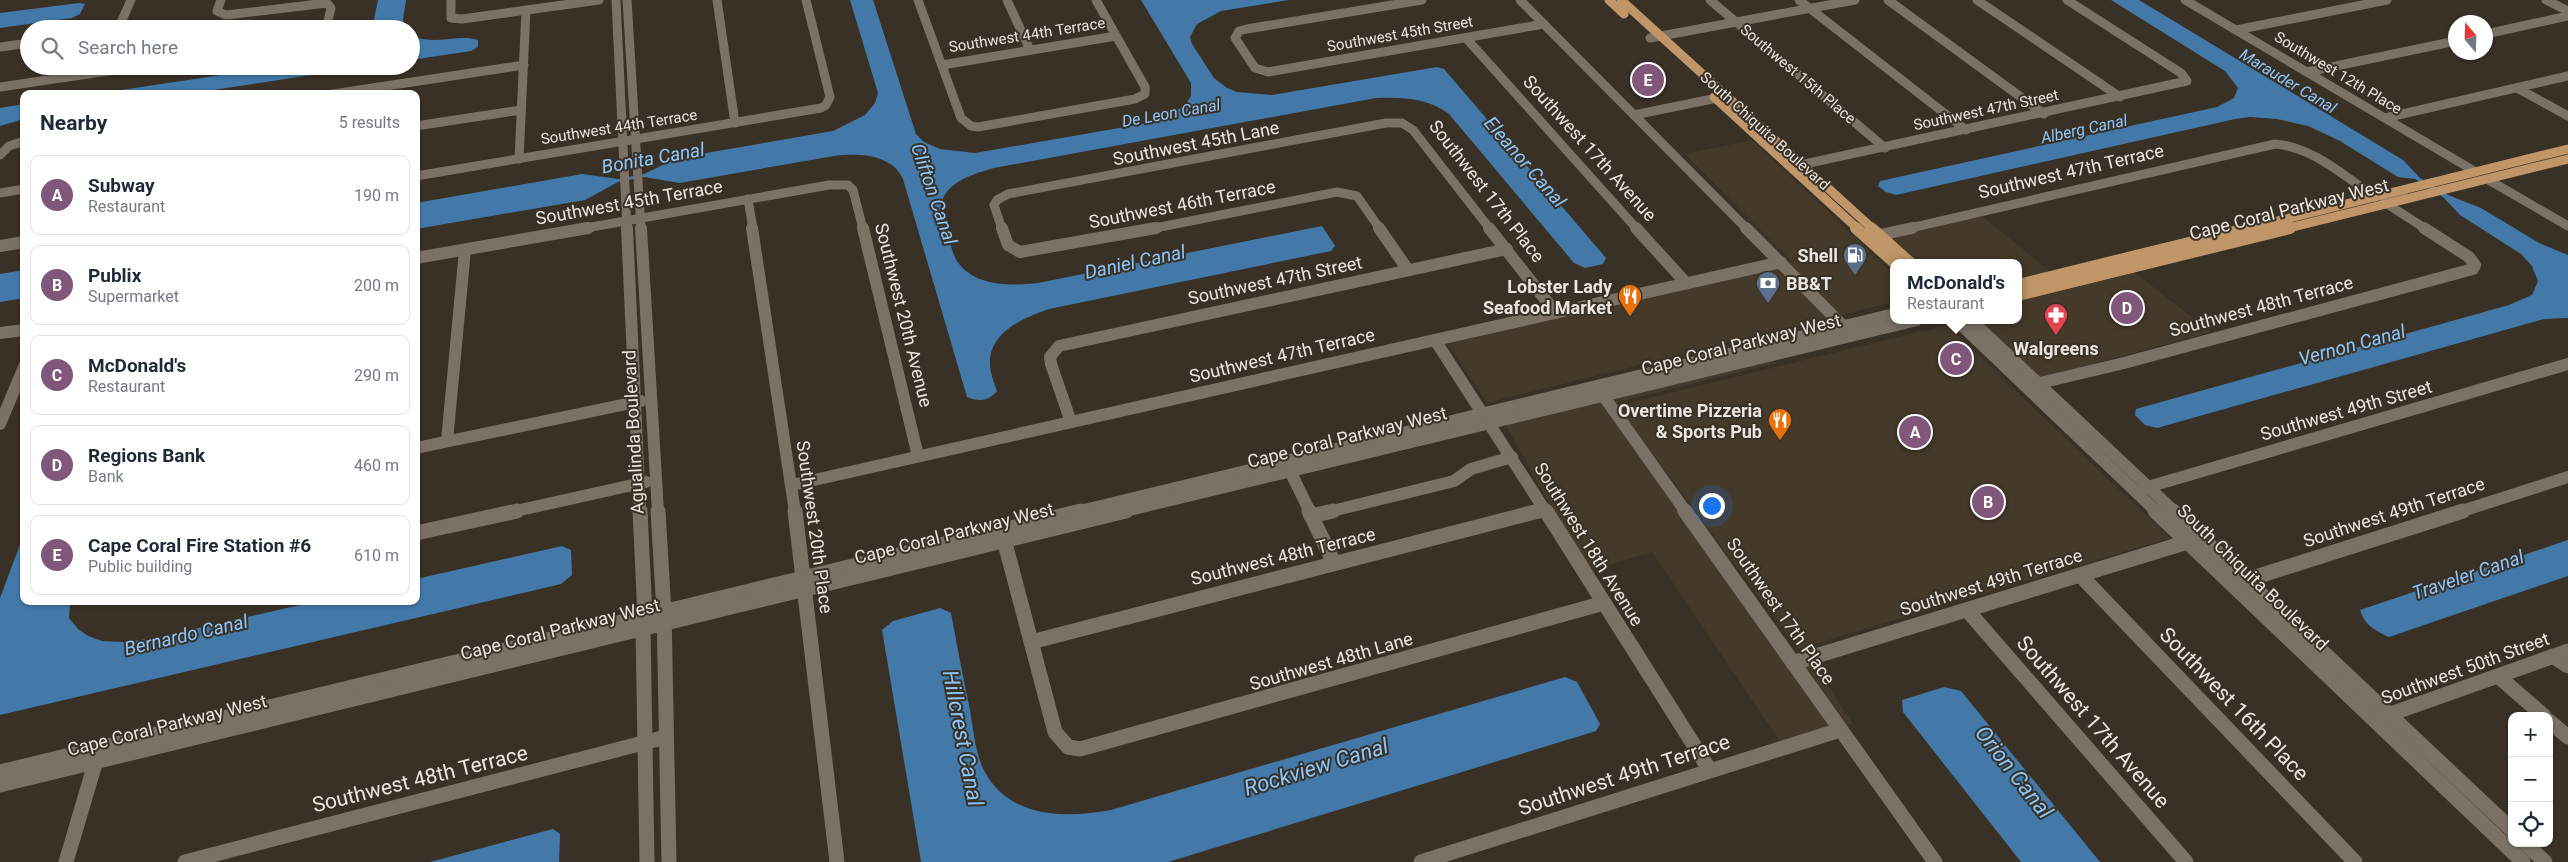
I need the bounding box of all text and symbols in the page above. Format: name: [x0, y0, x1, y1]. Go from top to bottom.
street label: Southwest 45th Street: [1326, 12, 1474, 56]
street label: Southwest 44th Terrace: [948, 14, 1106, 56]
north arrow: [2448, 15, 2493, 60]
search box: [20, 20, 420, 75]
street label: Southwest 15th Place: [1737, 20, 1859, 128]
street label: Southwest 12th Place: [2271, 28, 2405, 118]
icon: search: [38, 34, 66, 62]
text: Search here: [78, 36, 178, 59]
water label: Marauder Canal: [2236, 45, 2340, 117]
pin: E: [1632, 61, 1664, 99]
street label: South Chiquita Boulevard: [1697, 68, 1833, 194]
street label: Southwest 17th Avenue: [1519, 71, 1661, 225]
street label: Southwest 47th Street: [1912, 86, 2060, 134]
water label: De Leon Canal: [1120, 95, 1222, 131]
street label: Southwest 44th Terrace: [540, 106, 698, 148]
text: Nearby: [40, 111, 107, 135]
water label: Alberg Canal: [2038, 111, 2129, 148]
water label: Eleanor Canal: [1479, 112, 1571, 213]
text: 5 results: [339, 113, 400, 132]
street label: Southwest 17th Place: [1425, 116, 1549, 266]
street label: Southwest 45th Lane: [1111, 117, 1281, 169]
water label: Bonita Canal: [600, 138, 707, 178]
street label: Southwest 47th Terrace: [1976, 139, 2166, 203]
water label: Clifton Canal: [906, 140, 962, 248]
text: Subway: [88, 174, 155, 197]
street label: Cape Coral Parkway West: [2187, 174, 2391, 244]
street label: Southwest 45th Terrace: [534, 175, 724, 229]
street label: Southwest 46th Terrace: [1087, 176, 1277, 232]
text: A: [52, 186, 62, 205]
text: 190 m: [354, 186, 399, 205]
text: Restaurant: [88, 197, 165, 216]
street label: Southwest 20th Avenue: [871, 221, 937, 409]
water label: Daniel Canal: [1083, 240, 1188, 284]
fuel station icon: Shell: [1842, 242, 1868, 276]
place label: Shell: [1798, 245, 1838, 266]
street label: Southwest 47th Street: [1186, 251, 1364, 309]
popup: [1890, 259, 2022, 324]
text: Publix: [88, 264, 141, 287]
bank icon: BB&T: [1755, 270, 1781, 304]
text: McDonald's: [1907, 271, 2005, 294]
street label: Southwest 48th Terrace: [2167, 271, 2355, 341]
place label: BB&T: [1786, 273, 1832, 294]
text: B: [52, 276, 62, 295]
text: 200 m: [354, 276, 399, 295]
place label: Lobster Lady Seafood Market: [1483, 276, 1613, 318]
restaurant icon: Lobster Lady Seafood Market: [1617, 283, 1643, 317]
text: Supermarket: [88, 287, 179, 306]
pin: D: [2111, 289, 2143, 327]
text: Restaurant: [1907, 294, 1984, 313]
pharmacy icon: Walgreens: [2043, 302, 2069, 336]
street label: Cape Coral Parkway West: [1639, 309, 1843, 379]
water label: Vernon Canal: [2296, 320, 2408, 370]
street label: Southwest 47th Terrace: [1187, 323, 1377, 387]
place label: Walgreens: [2013, 338, 2099, 359]
pin: C: [1940, 340, 1972, 378]
street label: Agualinda Boulevard: [618, 349, 648, 515]
text: McDonald's: [88, 354, 186, 377]
text: C: [52, 366, 62, 385]
text: 290 m: [354, 366, 399, 385]
street label: Southwest 49th Street: [2258, 375, 2434, 445]
text: Restaurant: [88, 377, 165, 396]
place label: Overtime Pizzeria & Sports Pub: [1618, 400, 1762, 442]
street label: Cape Coral Parkway West: [1245, 402, 1449, 472]
restaurant icon: Overtime Pizzeria & Sports Pub: [1767, 407, 1793, 441]
pin: A: [1899, 413, 1931, 451]
street label: Southwest 20th Place: [792, 439, 838, 615]
text: Regions Bank: [88, 444, 205, 467]
text: D: [52, 456, 62, 475]
text: 460 m: [354, 456, 399, 475]
street label: Southwest 18th Avenue: [1530, 458, 1648, 630]
text: Bank: [88, 467, 124, 486]
street label: Southwest 49th Terrace: [2301, 473, 2487, 551]
pin: B: [1972, 483, 2004, 521]
your location: [1699, 493, 1725, 519]
street label: Cape Coral Parkway West: [852, 498, 1056, 568]
street label: South Chiquita Boulevard: [2173, 499, 2333, 655]
street label: Southwest 48th Terrace: [1188, 523, 1378, 589]
text: Cape Coral Fire Station #6: [88, 534, 311, 557]
street label: Southwest 17th Place: [1722, 534, 1840, 688]
street label: Southwest 49th Terrace: [1897, 544, 2085, 620]
water label: Traveler Canal: [2409, 545, 2527, 605]
text: E: [53, 546, 62, 565]
text: 610 m: [354, 546, 399, 565]
text: Public building: [88, 557, 192, 576]
street label: Cape Coral Parkway West: [458, 594, 662, 664]
water label: Bernardo Canal: [122, 610, 250, 660]
street label: Southwest 16th Place: [2155, 622, 2313, 786]
street label: Southwest 48th Lane: [1247, 628, 1415, 694]
street label: Southwest 50th Street: [2378, 628, 2552, 708]
street label: Southwest 17th Avenue: [2012, 631, 2174, 813]
water label: Hillcrest Canal: [938, 668, 989, 809]
street label: Cape Coral Parkway West: [65, 690, 269, 760]
map controls: [2508, 712, 2553, 847]
button: +: [2508, 712, 2553, 757]
water label: Orion Canal: [1970, 721, 2058, 824]
street label: Southwest 49th Terrace: [1515, 729, 1733, 821]
water label: Rockview Canal: [1241, 733, 1392, 801]
street label: Southwest 48th Terrace: [310, 741, 530, 817]
button: −: [2508, 757, 2553, 802]
button: locate: [2508, 802, 2553, 847]

